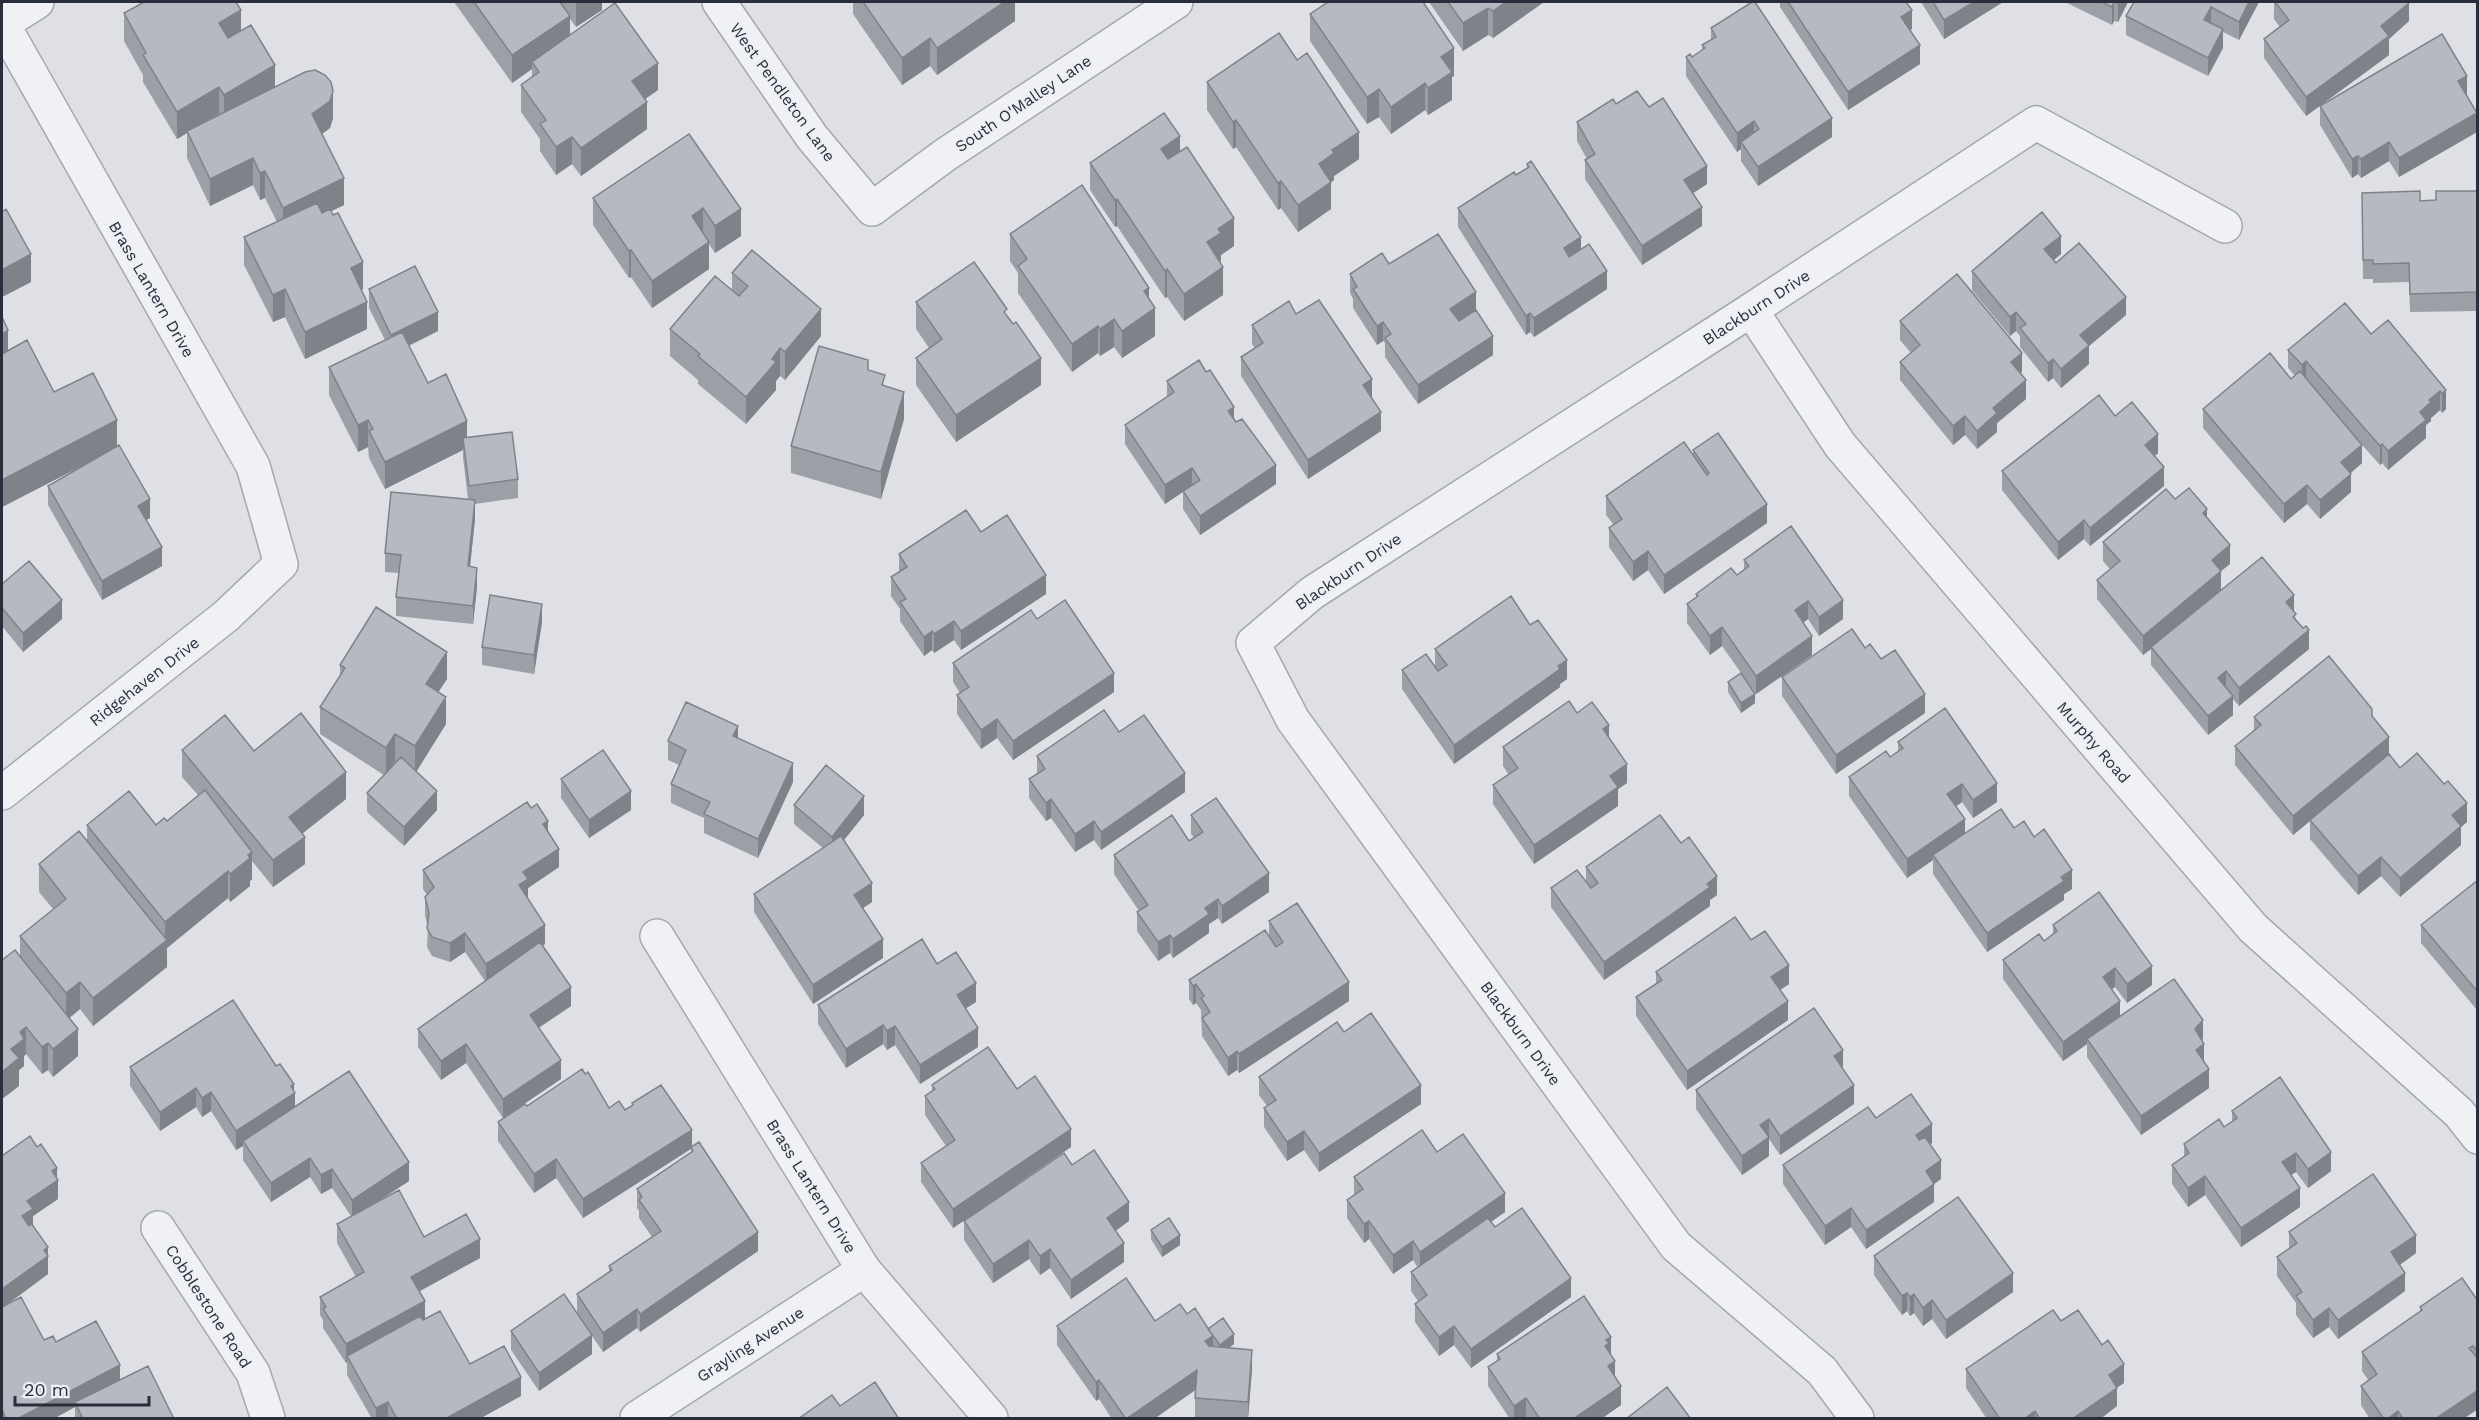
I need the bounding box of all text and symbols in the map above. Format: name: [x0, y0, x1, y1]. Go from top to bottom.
street label: West Pendleton Lane: [726, 19, 839, 165]
street label: South O'Malley Lane: [952, 51, 1095, 156]
street label: Brass Lantern Drive: [105, 218, 198, 361]
street label: Blackburn Drive: [1699, 266, 1813, 349]
street label: Blackburn Drive: [1292, 529, 1405, 614]
street label: Ridgehaven Drive: [86, 633, 203, 730]
street label: Murphy Road: [2053, 698, 2134, 787]
street label: Blackburn Drive: [1476, 978, 1565, 1089]
street label: Brass Lantern Drive: [763, 1116, 860, 1257]
street label: Cobblestone Road: [162, 1241, 256, 1371]
street label: Grayling Avenue: [693, 1303, 807, 1386]
scale bar: [15, 1369, 148, 1407]
text: 20 m: [24, 1379, 69, 1400]

